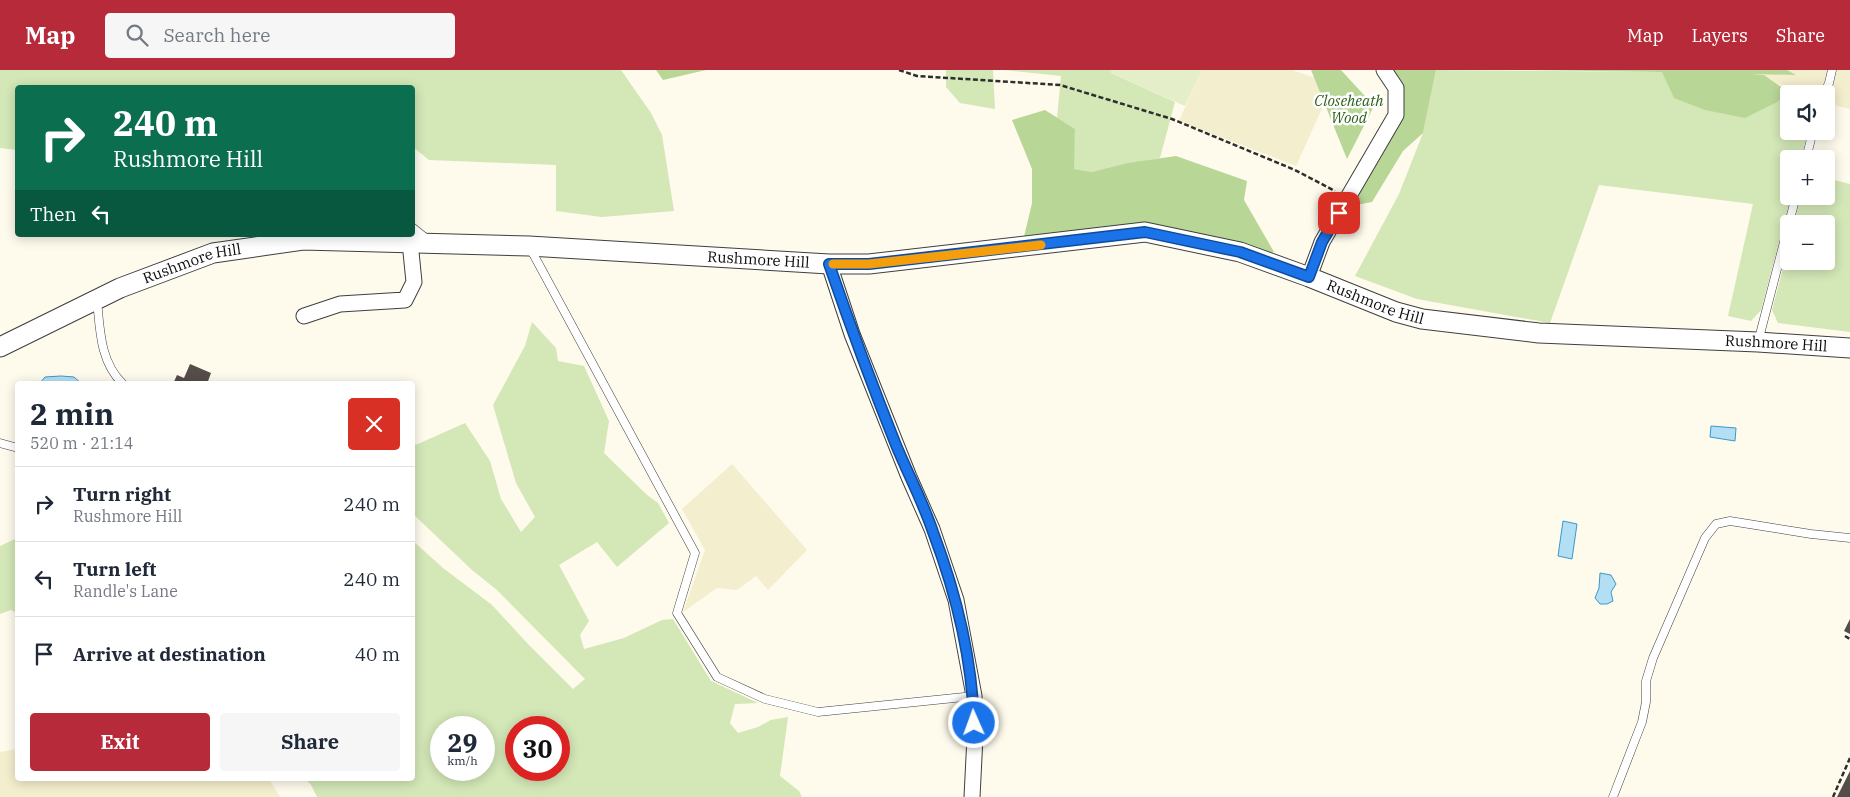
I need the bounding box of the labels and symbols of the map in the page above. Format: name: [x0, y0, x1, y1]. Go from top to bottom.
park label: Closeheath Wood: [1314, 91, 1384, 127]
pin: [1318, 192, 1360, 234]
street label: Rushmore Hill: [140, 239, 242, 288]
street label: Rushmore Hill: [707, 247, 810, 272]
street label: Rushmore Hill: [1324, 275, 1426, 328]
street label: Rushmore Hill: [1725, 331, 1828, 356]
position arrow: [947, 696, 999, 748]
speed limit sign: 30: [505, 716, 570, 781]

